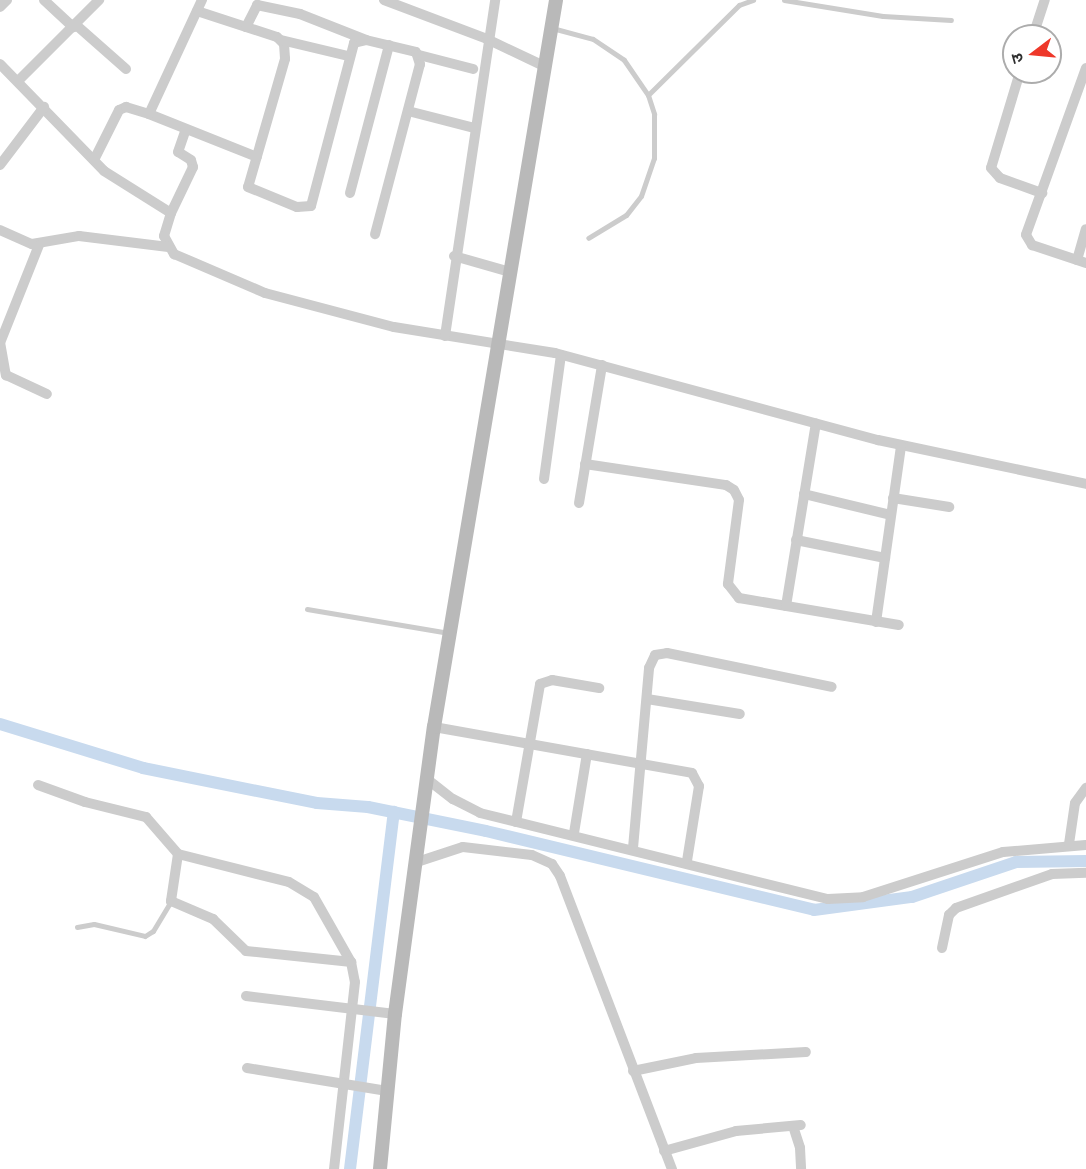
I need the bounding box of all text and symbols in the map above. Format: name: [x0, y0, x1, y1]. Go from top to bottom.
north arrow: [1002, 24, 1062, 84]
text: उ: [1006, 51, 1027, 66]

